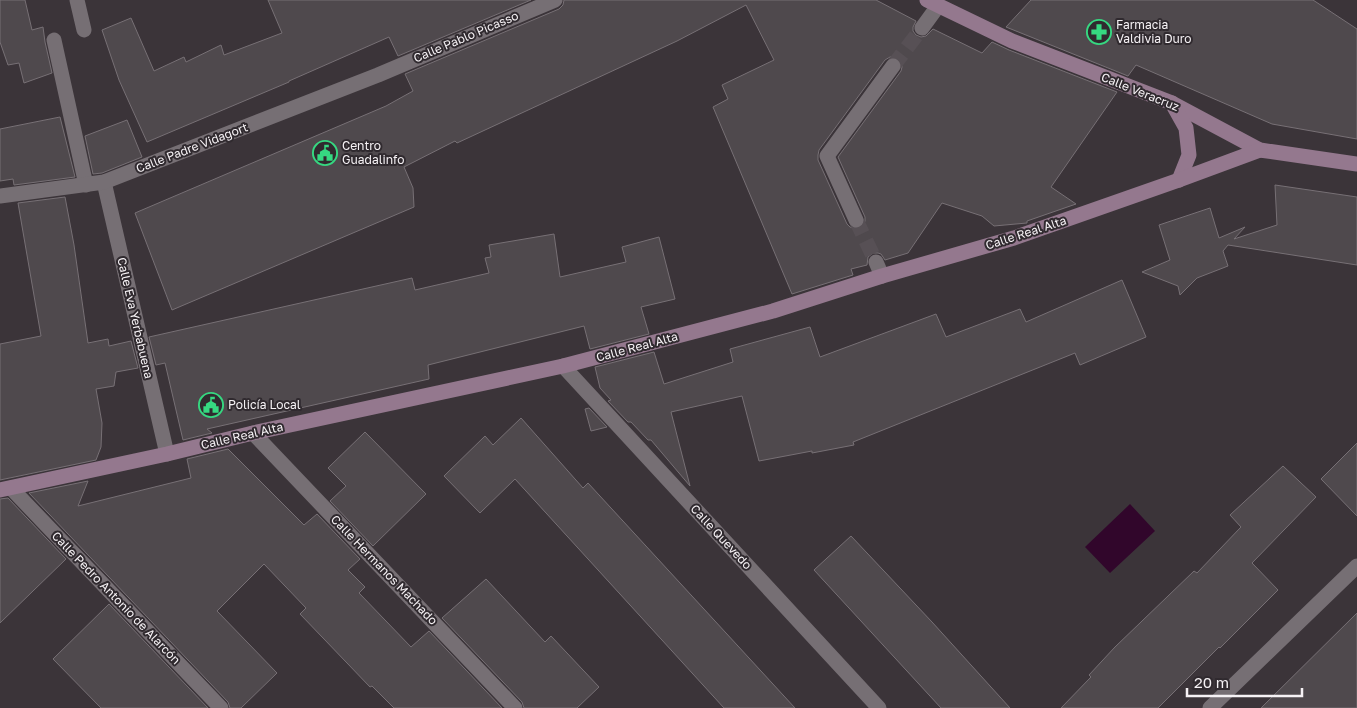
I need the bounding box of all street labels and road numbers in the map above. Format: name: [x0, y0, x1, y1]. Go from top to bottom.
street label: Calle Pablo Picasso: [411, 8, 521, 65]
street label: Calle Veracruz: [1099, 69, 1181, 114]
street label: Calle Padre Vidagort: [134, 119, 250, 176]
street label: Calle Real Alta: [984, 212, 1068, 253]
street label: Calle Eva Yerbabuena: [114, 256, 157, 380]
street label: Calle Real Alta: [594, 328, 679, 365]
street label: Calle Real Alta: [199, 419, 285, 452]
street label: Calle Quevedo: [687, 501, 755, 572]
street label: Calle Hermanos Machado: [328, 512, 441, 628]
street label: Calle Pedro Antonio de Alarcón: [49, 528, 184, 667]

